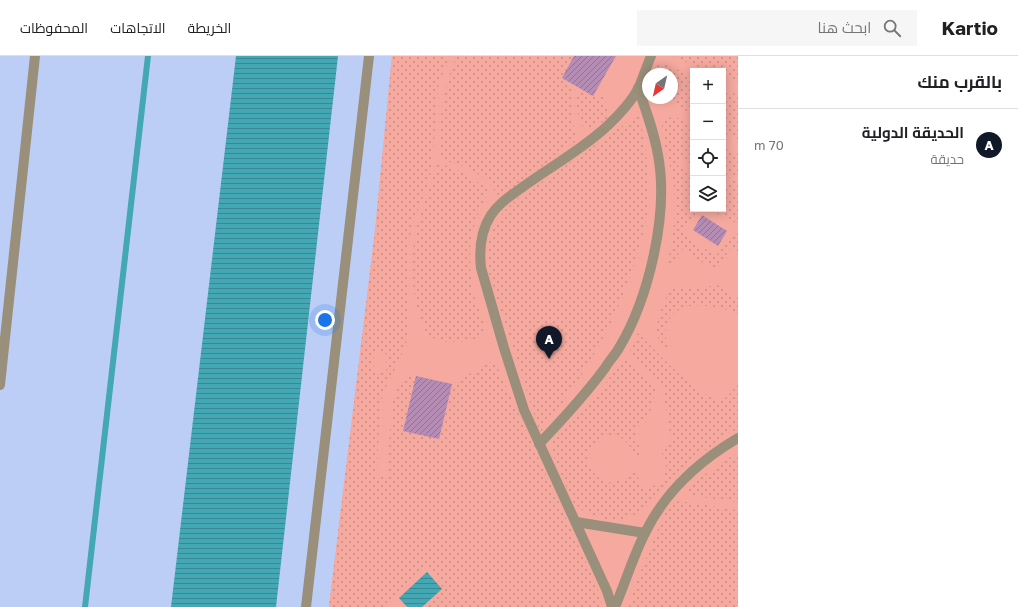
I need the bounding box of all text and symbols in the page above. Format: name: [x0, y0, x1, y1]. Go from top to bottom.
search box: [637, 10, 917, 46]
text: Kartio: [941, 16, 998, 39]
icon: search: [881, 17, 903, 39]
text: ابحث هنا: [818, 18, 871, 36]
text: المحفوظات: [20, 19, 88, 36]
text: الاتجاهات: [110, 19, 166, 36]
text: الخريطة: [188, 19, 231, 36]
north arrow: [642, 68, 678, 104]
map controls: [690, 68, 726, 212]
button: +: [690, 68, 726, 104]
text: بالقرب منك: [918, 71, 1002, 92]
button: −: [690, 104, 726, 140]
text: الحديقة الدولية: [862, 123, 964, 141]
text: 70 m: [754, 137, 784, 153]
text: A: [984, 137, 994, 153]
button: locate: [690, 140, 726, 176]
text: حديقة: [931, 151, 964, 167]
button: layers: [690, 176, 726, 212]
your location: [315, 310, 335, 330]
pin: A: [536, 326, 562, 359]

